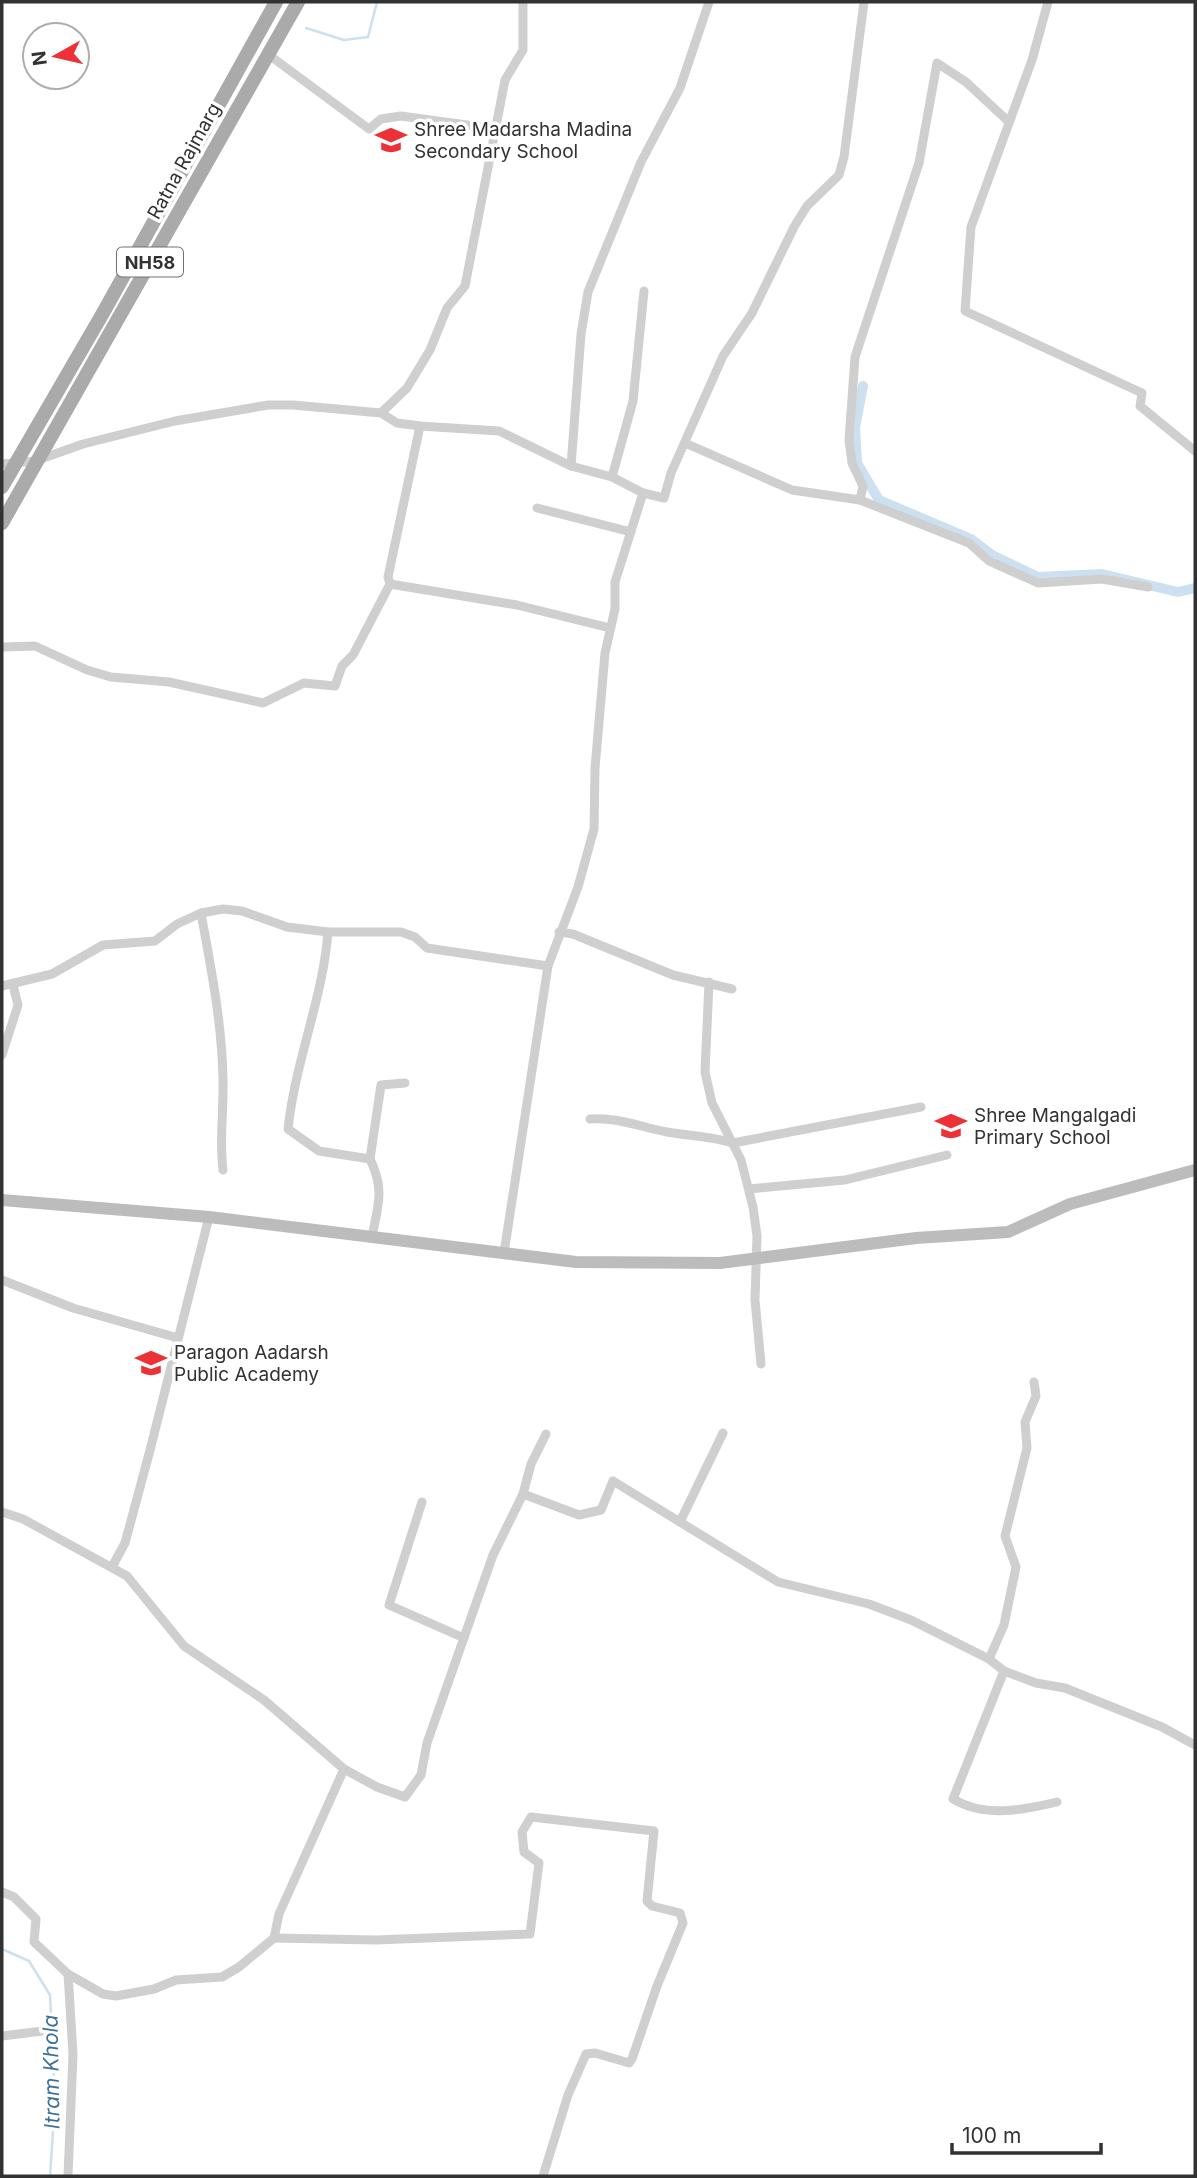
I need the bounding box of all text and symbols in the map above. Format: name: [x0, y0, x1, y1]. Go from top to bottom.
north arrow: [21, 21, 91, 91]
text: N: [27, 50, 52, 67]
street label: Ratna Rajmarg: [143, 99, 225, 223]
place label: Shree Madarsha Madina Secondary School: [414, 118, 632, 163]
school or university icon: Shree Madarsha Madina Secondary School: [374, 123, 408, 157]
road number: NH58: [117, 248, 183, 276]
place label: Shree Mangalgadi Primary School: [974, 1104, 1136, 1149]
school or university icon: Shree Mangalgadi Primary School: [934, 1109, 968, 1143]
place label: Paragon Aadarsh Public Academy: [174, 1341, 329, 1386]
school or university icon: Paragon Aadarsh Public Academy: [134, 1346, 168, 1380]
water label: Itram Khola: [37, 2014, 64, 2130]
scale bar: [952, 2112, 1101, 2156]
text: 100 m: [962, 2123, 1021, 2148]

